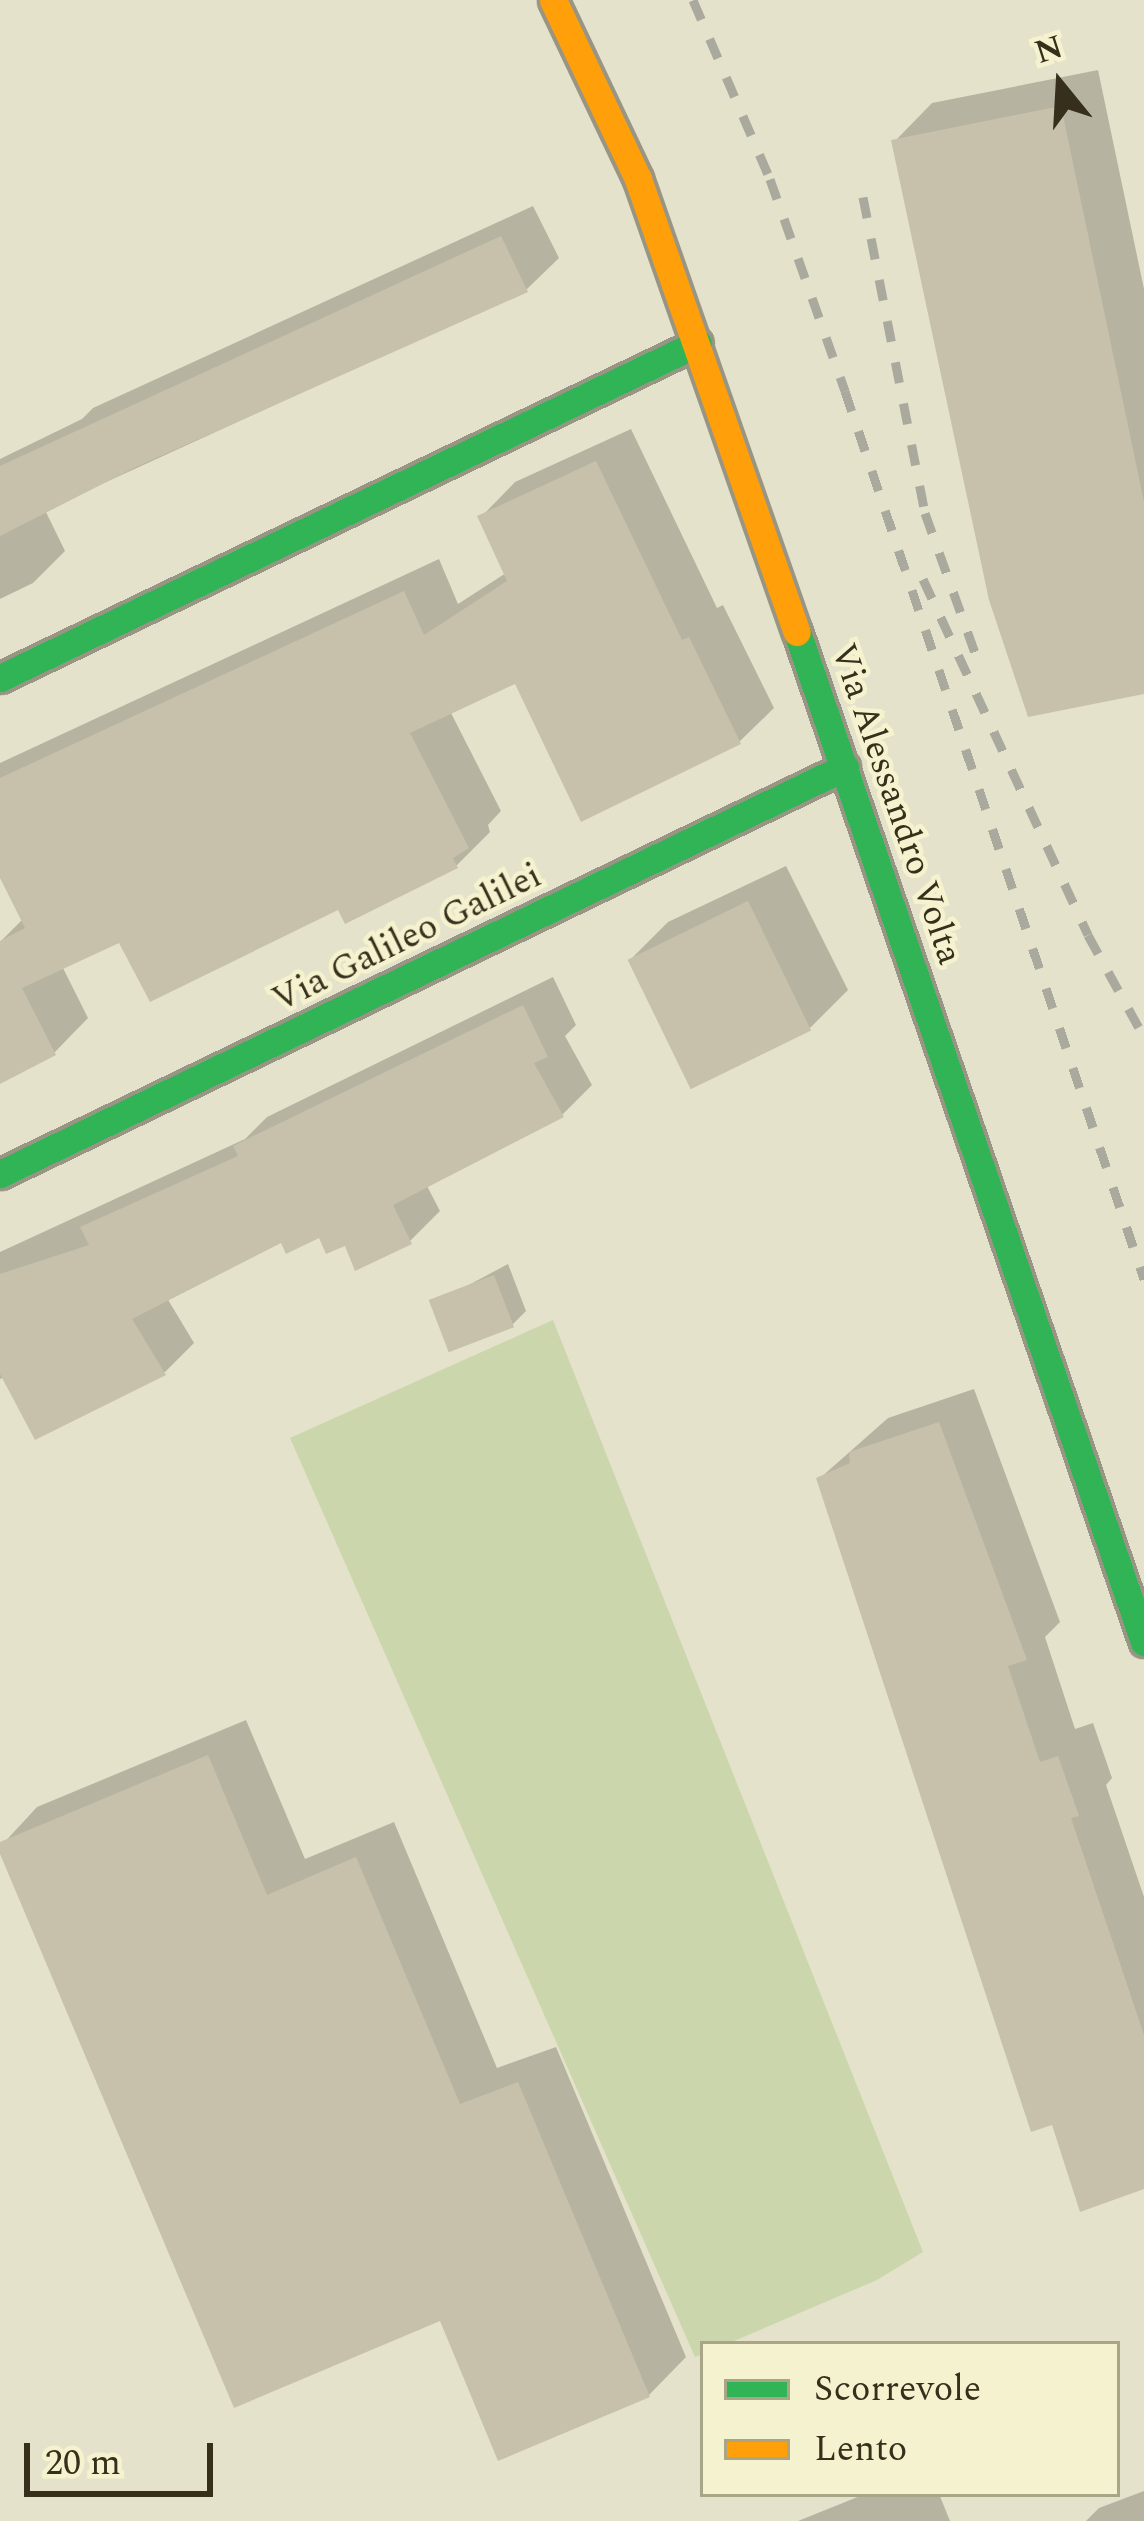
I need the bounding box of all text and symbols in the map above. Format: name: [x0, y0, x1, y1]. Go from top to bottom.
text: N: [1028, 22, 1069, 78]
north arrow: [1000, 24, 1120, 144]
street label: Via Alessandro Volta: [821, 638, 971, 970]
street label: Via Galileo Galilei: [265, 854, 549, 1022]
legend: [700, 2341, 1120, 2497]
text: Scorrevole: [814, 2362, 981, 2417]
scale bar: [30, 2419, 219, 2493]
text: Lento: [814, 2422, 907, 2477]
text: 20 m: [45, 2436, 121, 2491]

